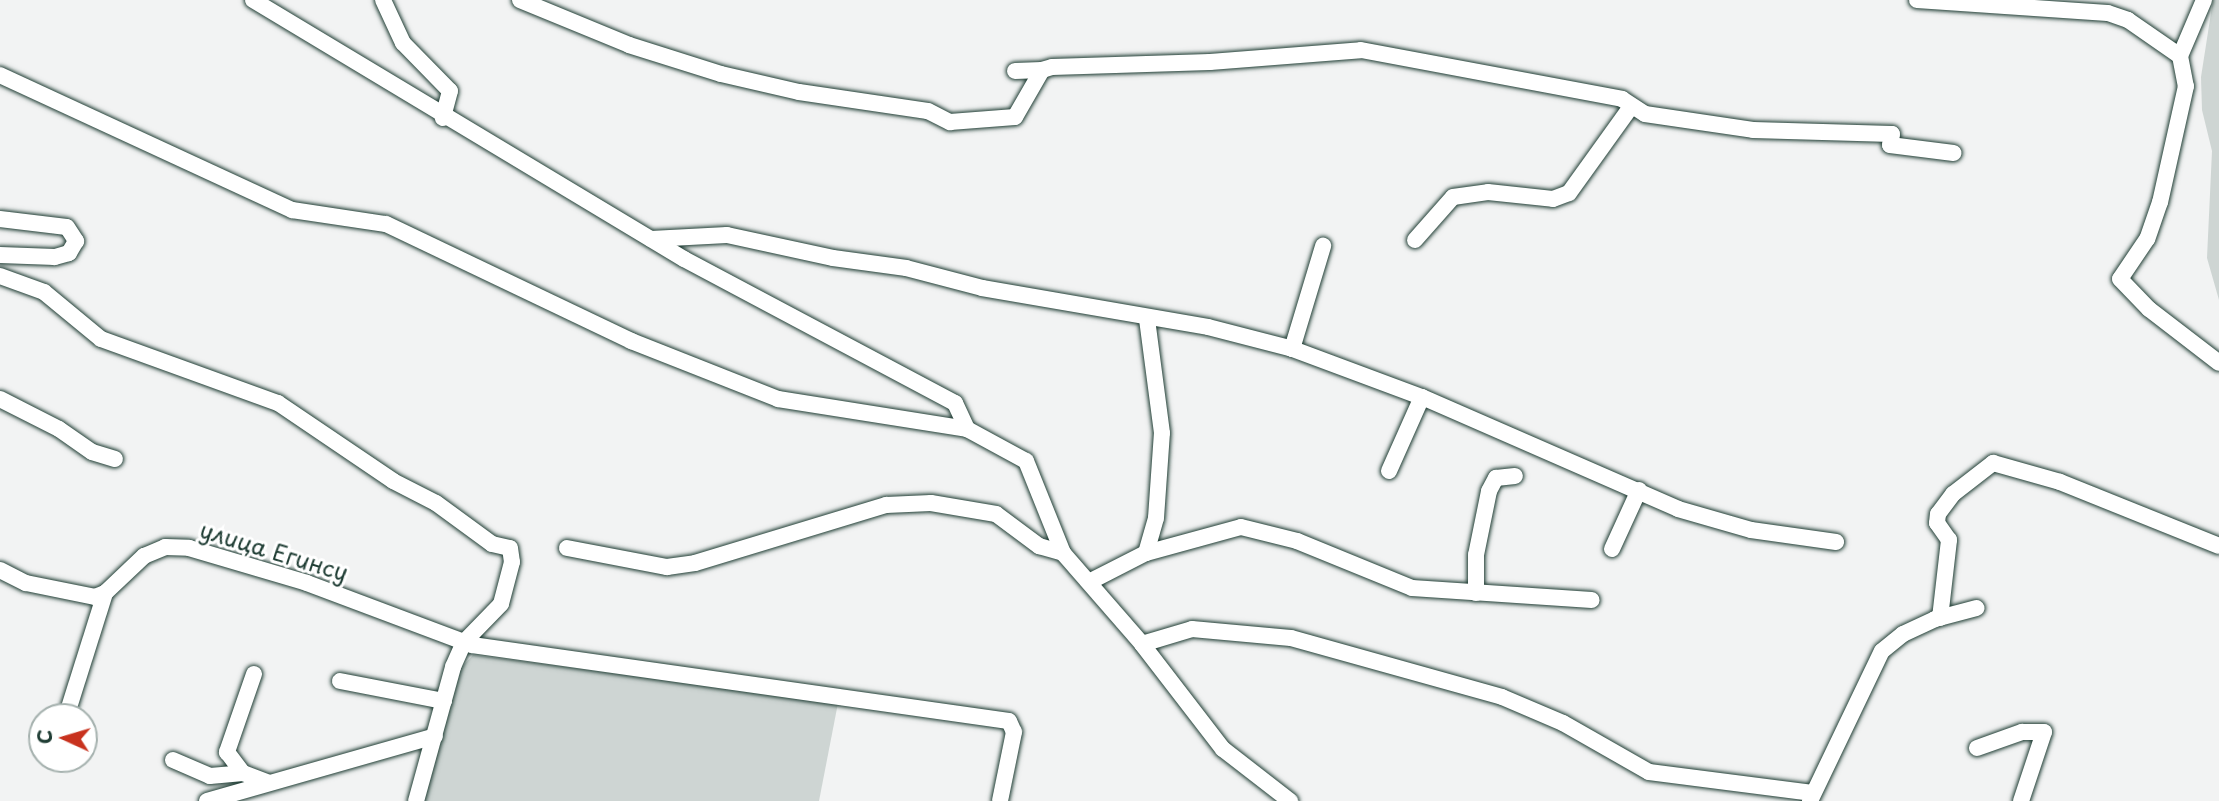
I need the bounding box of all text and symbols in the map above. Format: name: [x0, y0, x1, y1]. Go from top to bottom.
street label: улица Егинсу: [196, 515, 352, 587]
north arrow: [28, 703, 98, 773]
text: С: [30, 729, 59, 745]

